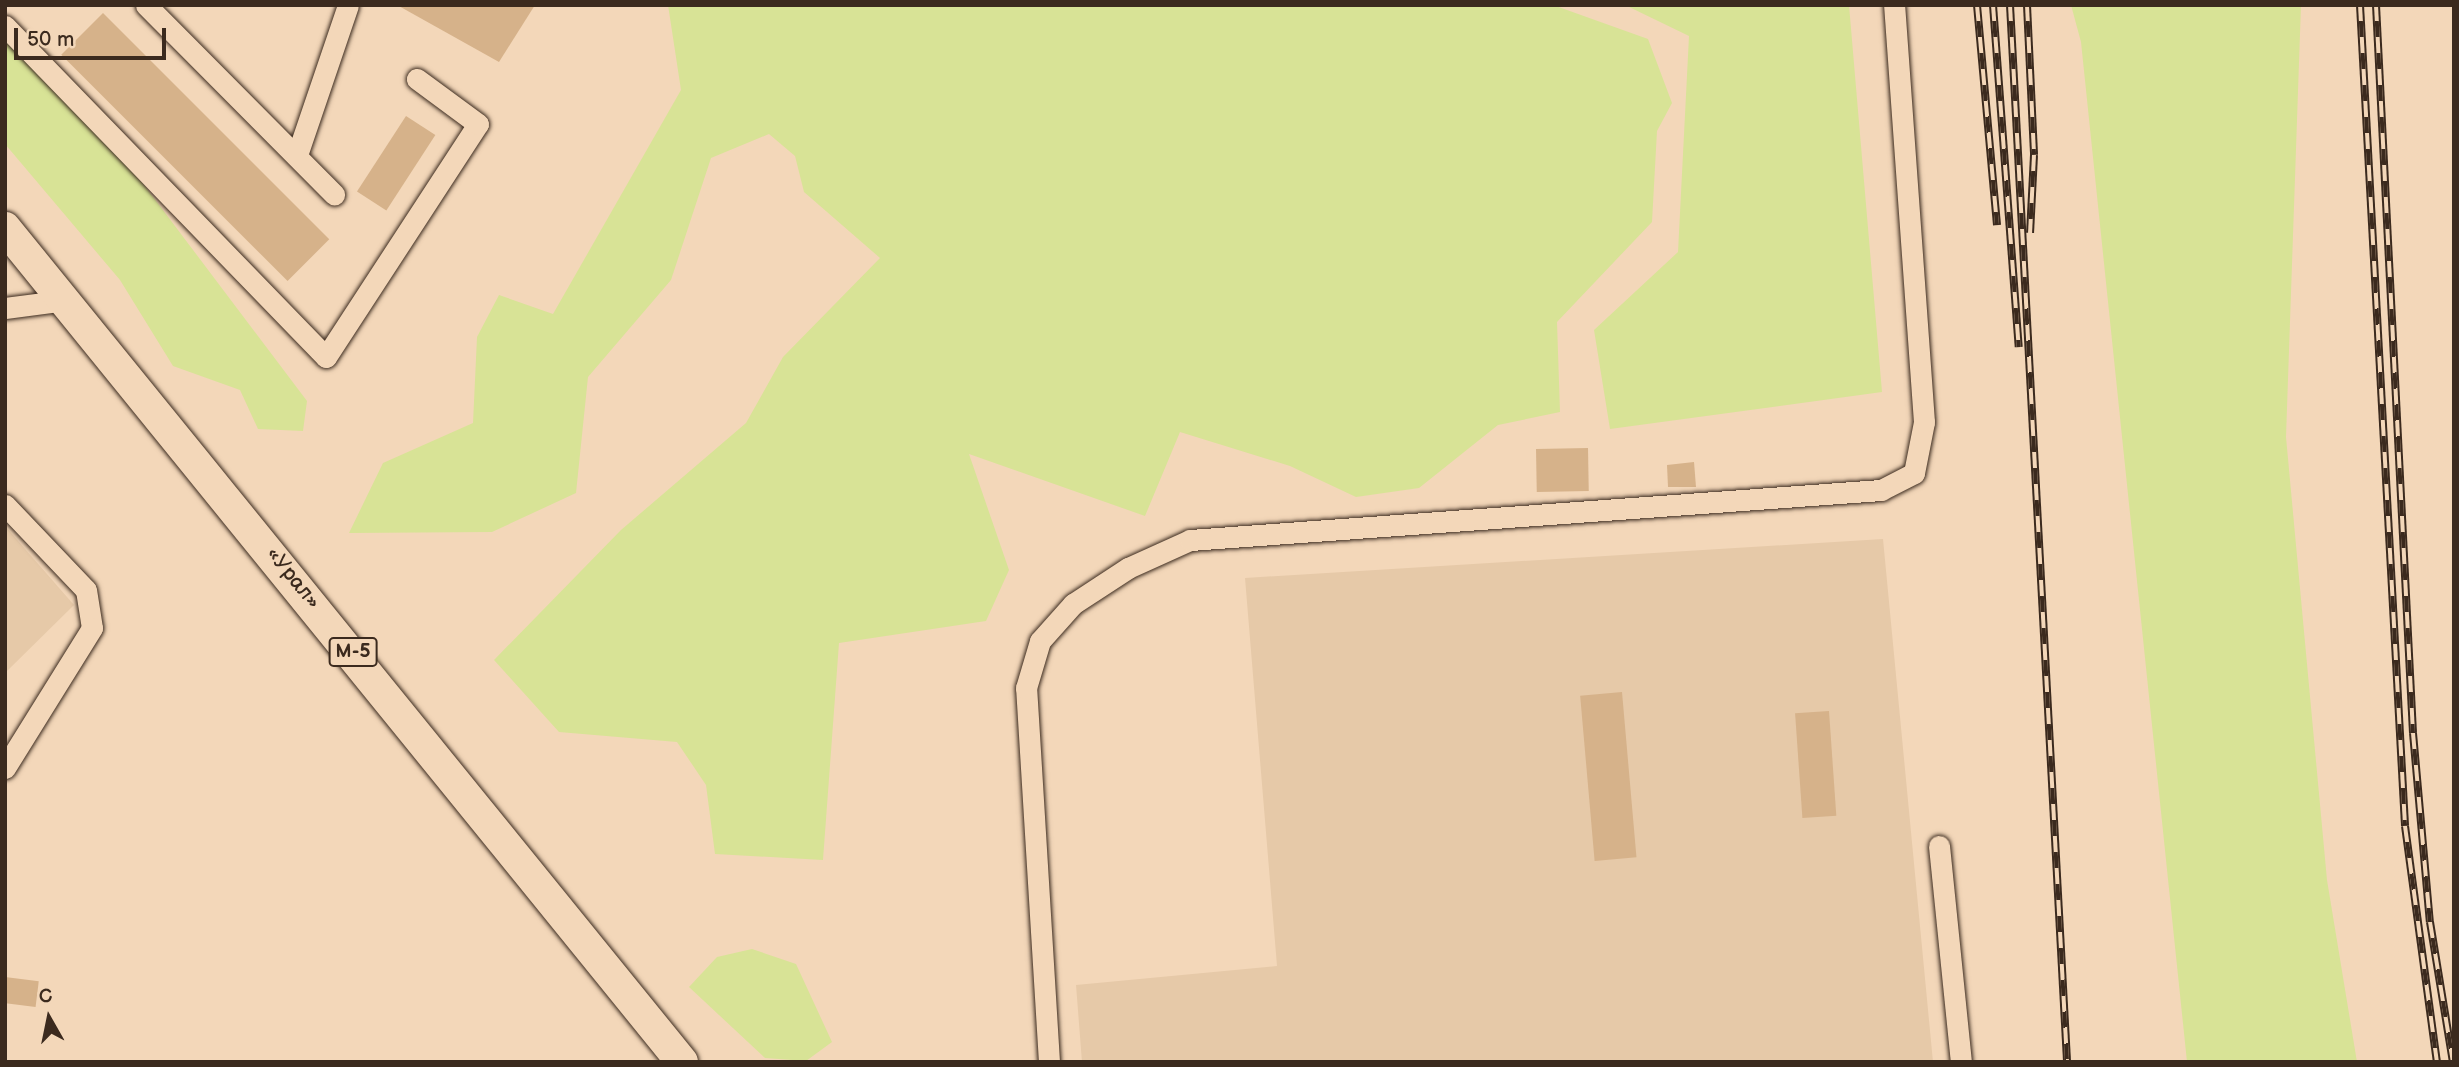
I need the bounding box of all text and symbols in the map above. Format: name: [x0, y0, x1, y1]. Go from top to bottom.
scale bar: [18, 14, 170, 58]
text: 50 m: [27, 27, 74, 52]
street label: «Урал»: [260, 542, 326, 614]
road number: М-5: [328, 636, 378, 667]
north arrow: [14, 983, 84, 1053]
text: С: [37, 984, 54, 1009]

